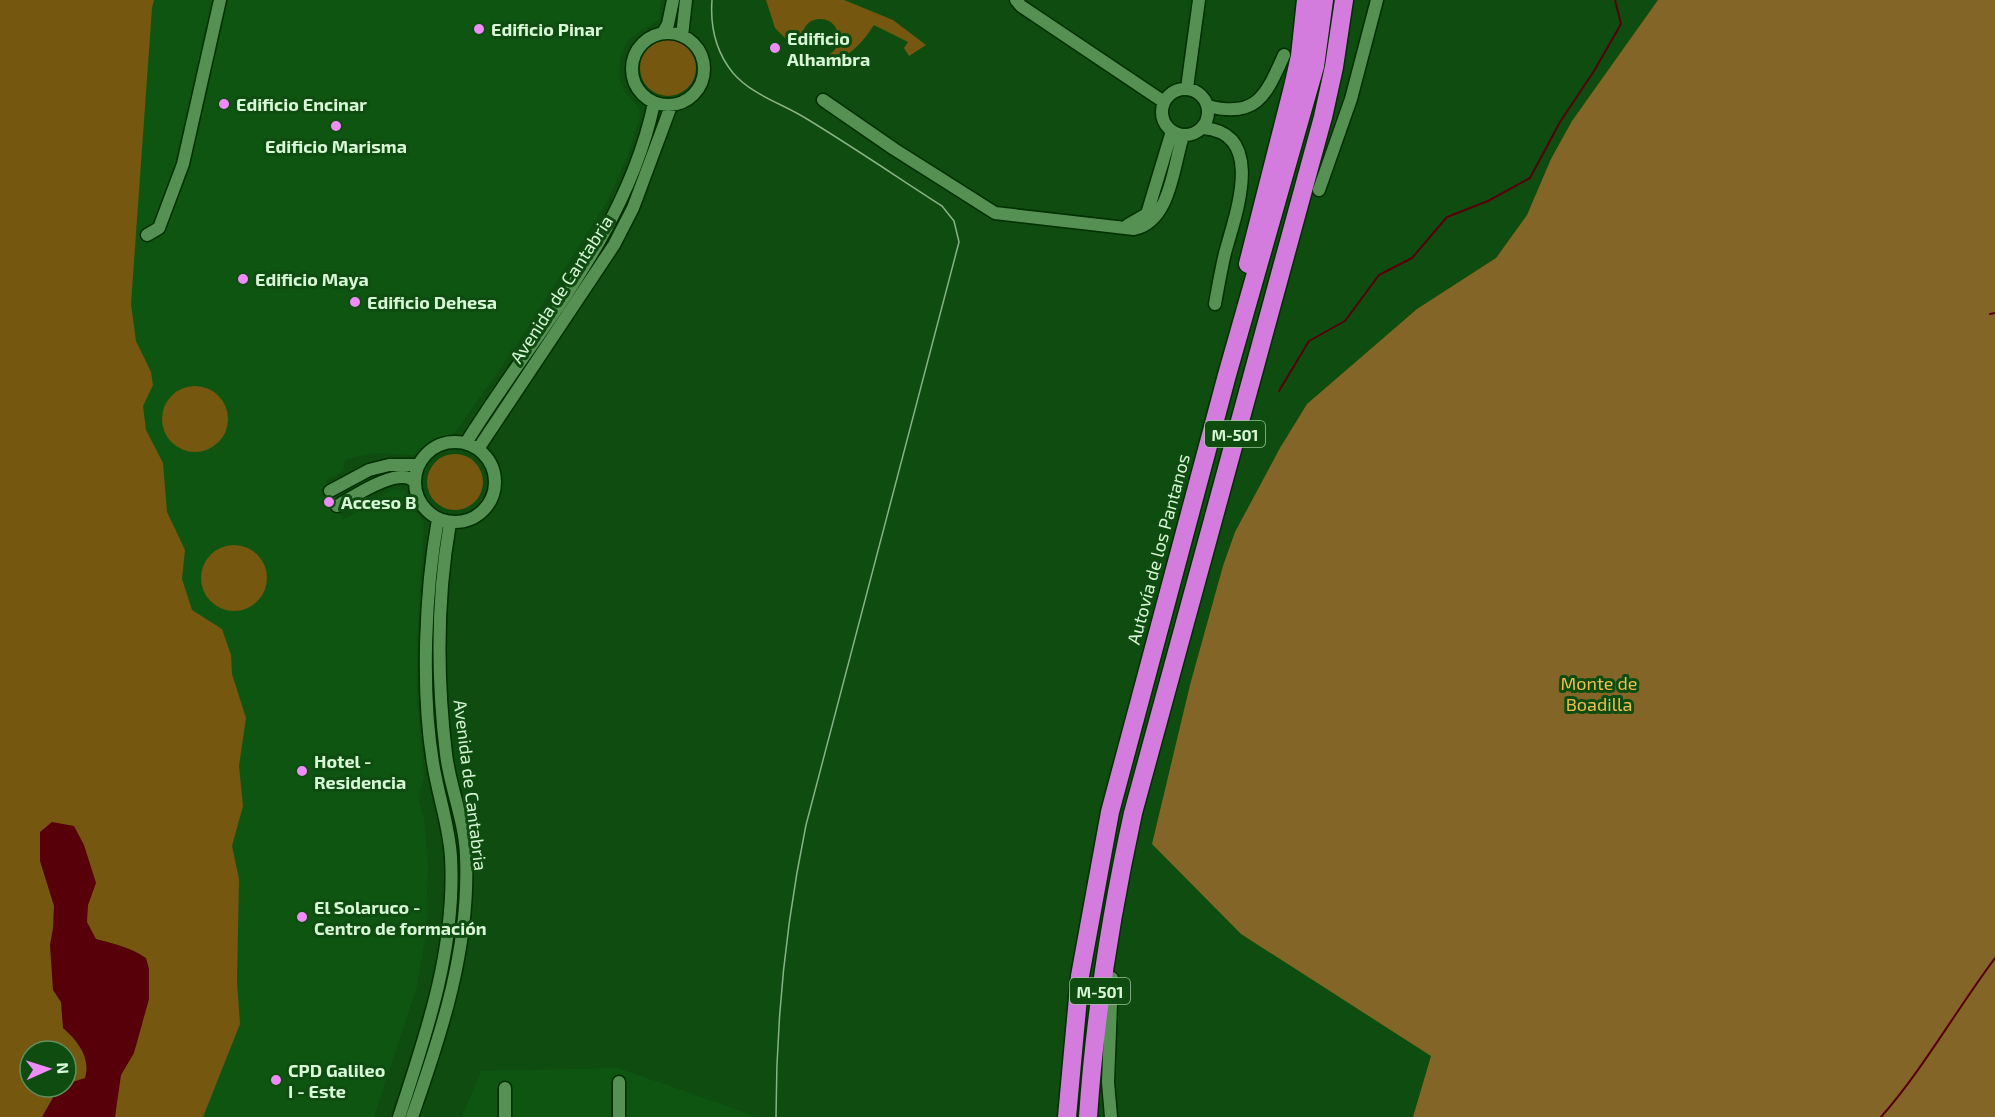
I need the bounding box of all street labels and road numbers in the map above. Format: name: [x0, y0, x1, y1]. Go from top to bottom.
street label: Avenida de Cantabria: [505, 211, 617, 367]
road number: M-501: [1205, 421, 1265, 447]
street label: Autovía de los Pantanos: [1122, 451, 1194, 647]
street label: Avenida de Cantabria: [450, 698, 492, 872]
road number: M-501: [1070, 978, 1130, 1004]

